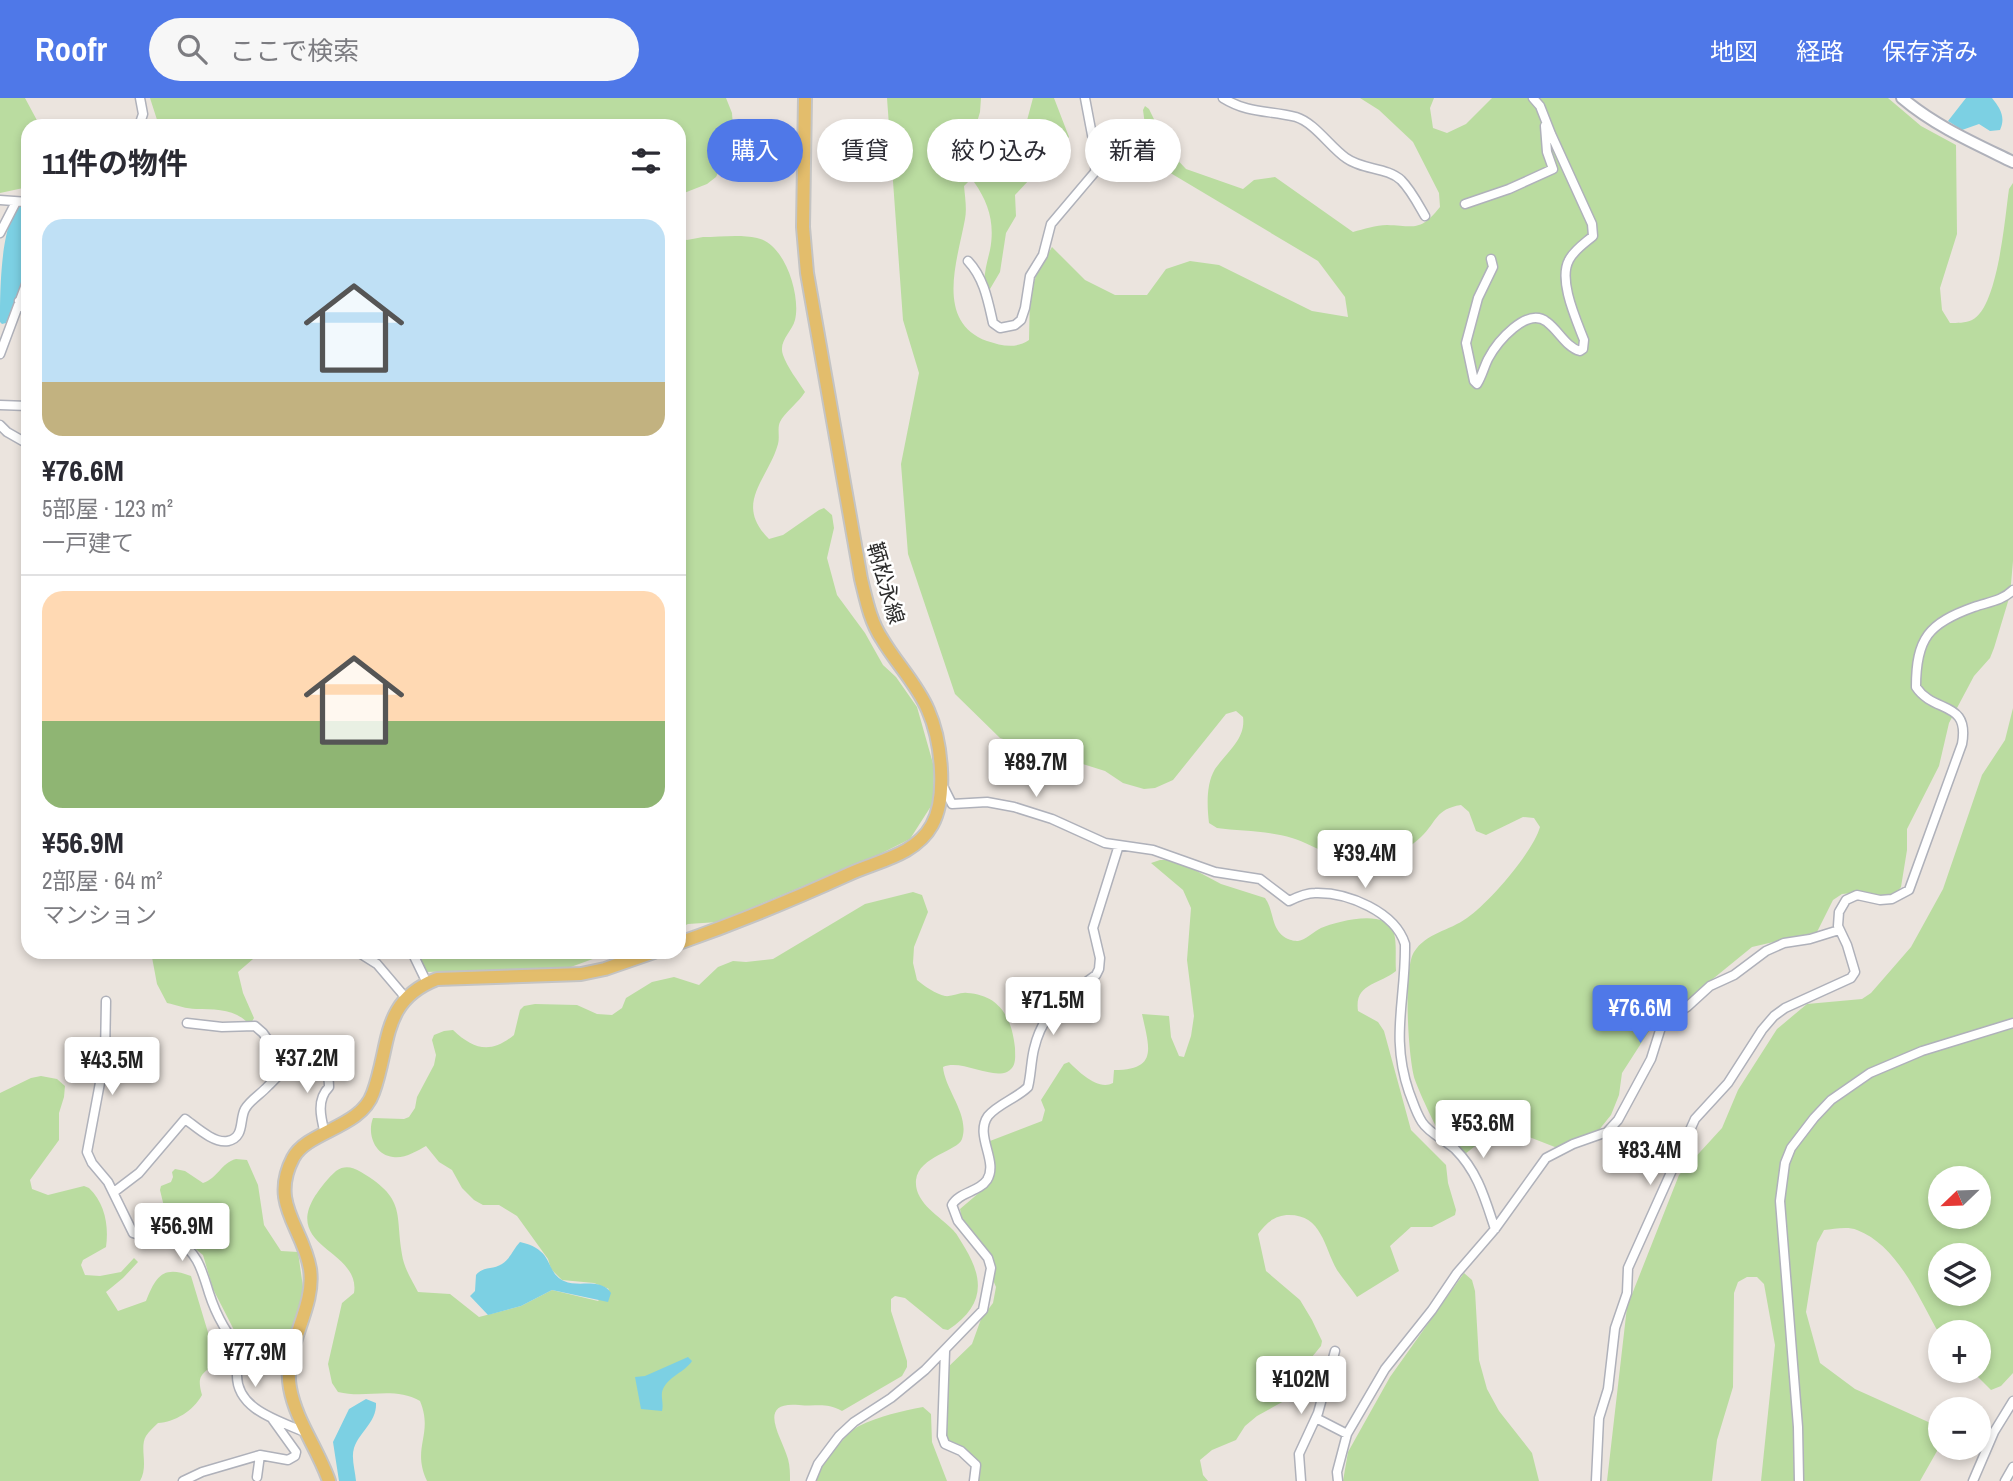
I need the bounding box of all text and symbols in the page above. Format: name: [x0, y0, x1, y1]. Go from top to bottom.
search box: [149, 18, 639, 81]
text: Roofr: [35, 27, 107, 71]
icon: search: [173, 30, 211, 68]
text: ここで検索: [229, 33, 359, 68]
text: 地図: [1710, 35, 1758, 67]
text: 経路: [1796, 35, 1844, 67]
text: 保存済み: [1882, 35, 1978, 67]
chip: 購入: [707, 119, 803, 182]
chip: 賃貸: [817, 119, 913, 182]
chip: 絞り込み: [927, 119, 1071, 182]
chip: 新着: [1085, 119, 1181, 182]
icon: filters: [627, 142, 665, 180]
text: 11件の物件: [42, 143, 188, 183]
icon: home: [291, 265, 417, 391]
text: ¥76.6M: [42, 450, 124, 490]
text: 5部屋 · 123 m²: [42, 493, 173, 524]
text: 一戸建て: [42, 527, 134, 558]
street label: 鞆松永線: [860, 539, 912, 627]
icon: home: [291, 637, 417, 763]
pin: ¥89.7M: [979, 740, 1093, 799]
text: ¥89.7M: [1005, 746, 1067, 777]
text: ¥56.9M: [42, 822, 124, 862]
pin: ¥39.4M: [1308, 830, 1422, 890]
text: ¥39.4M: [1334, 837, 1396, 868]
text: 2部屋 · 64 m²: [42, 865, 162, 896]
text: マンション: [42, 899, 157, 930]
pin: ¥71.5M: [996, 978, 1110, 1037]
text: ¥71.5M: [1022, 984, 1084, 1015]
pin: ¥76.6M: [1583, 986, 1697, 1045]
text: ¥76.6M: [1609, 992, 1671, 1023]
pin: ¥37.2M: [250, 1035, 364, 1095]
pin: ¥43.5M: [55, 1038, 169, 1097]
text: ¥37.2M: [276, 1042, 338, 1073]
text: ¥43.5M: [81, 1044, 143, 1075]
pin: ¥53.6M: [1426, 1100, 1540, 1160]
text: ¥53.6M: [1452, 1107, 1514, 1138]
pin: ¥83.4M: [1593, 1128, 1707, 1187]
text: ¥83.4M: [1619, 1134, 1681, 1165]
north arrow: [1928, 1166, 1992, 1228]
map controls: [1928, 1166, 1991, 1460]
pin: ¥56.9M: [125, 1204, 239, 1263]
text: ¥56.9M: [151, 1210, 213, 1241]
button: layers: [1928, 1243, 1991, 1306]
button: +: [1928, 1320, 1991, 1383]
pin: ¥77.9M: [198, 1330, 312, 1389]
text: ¥77.9M: [224, 1336, 286, 1367]
pin: ¥102M: [1252, 1356, 1350, 1416]
text: ¥102M: [1272, 1363, 1330, 1394]
button: −: [1928, 1397, 1991, 1460]

